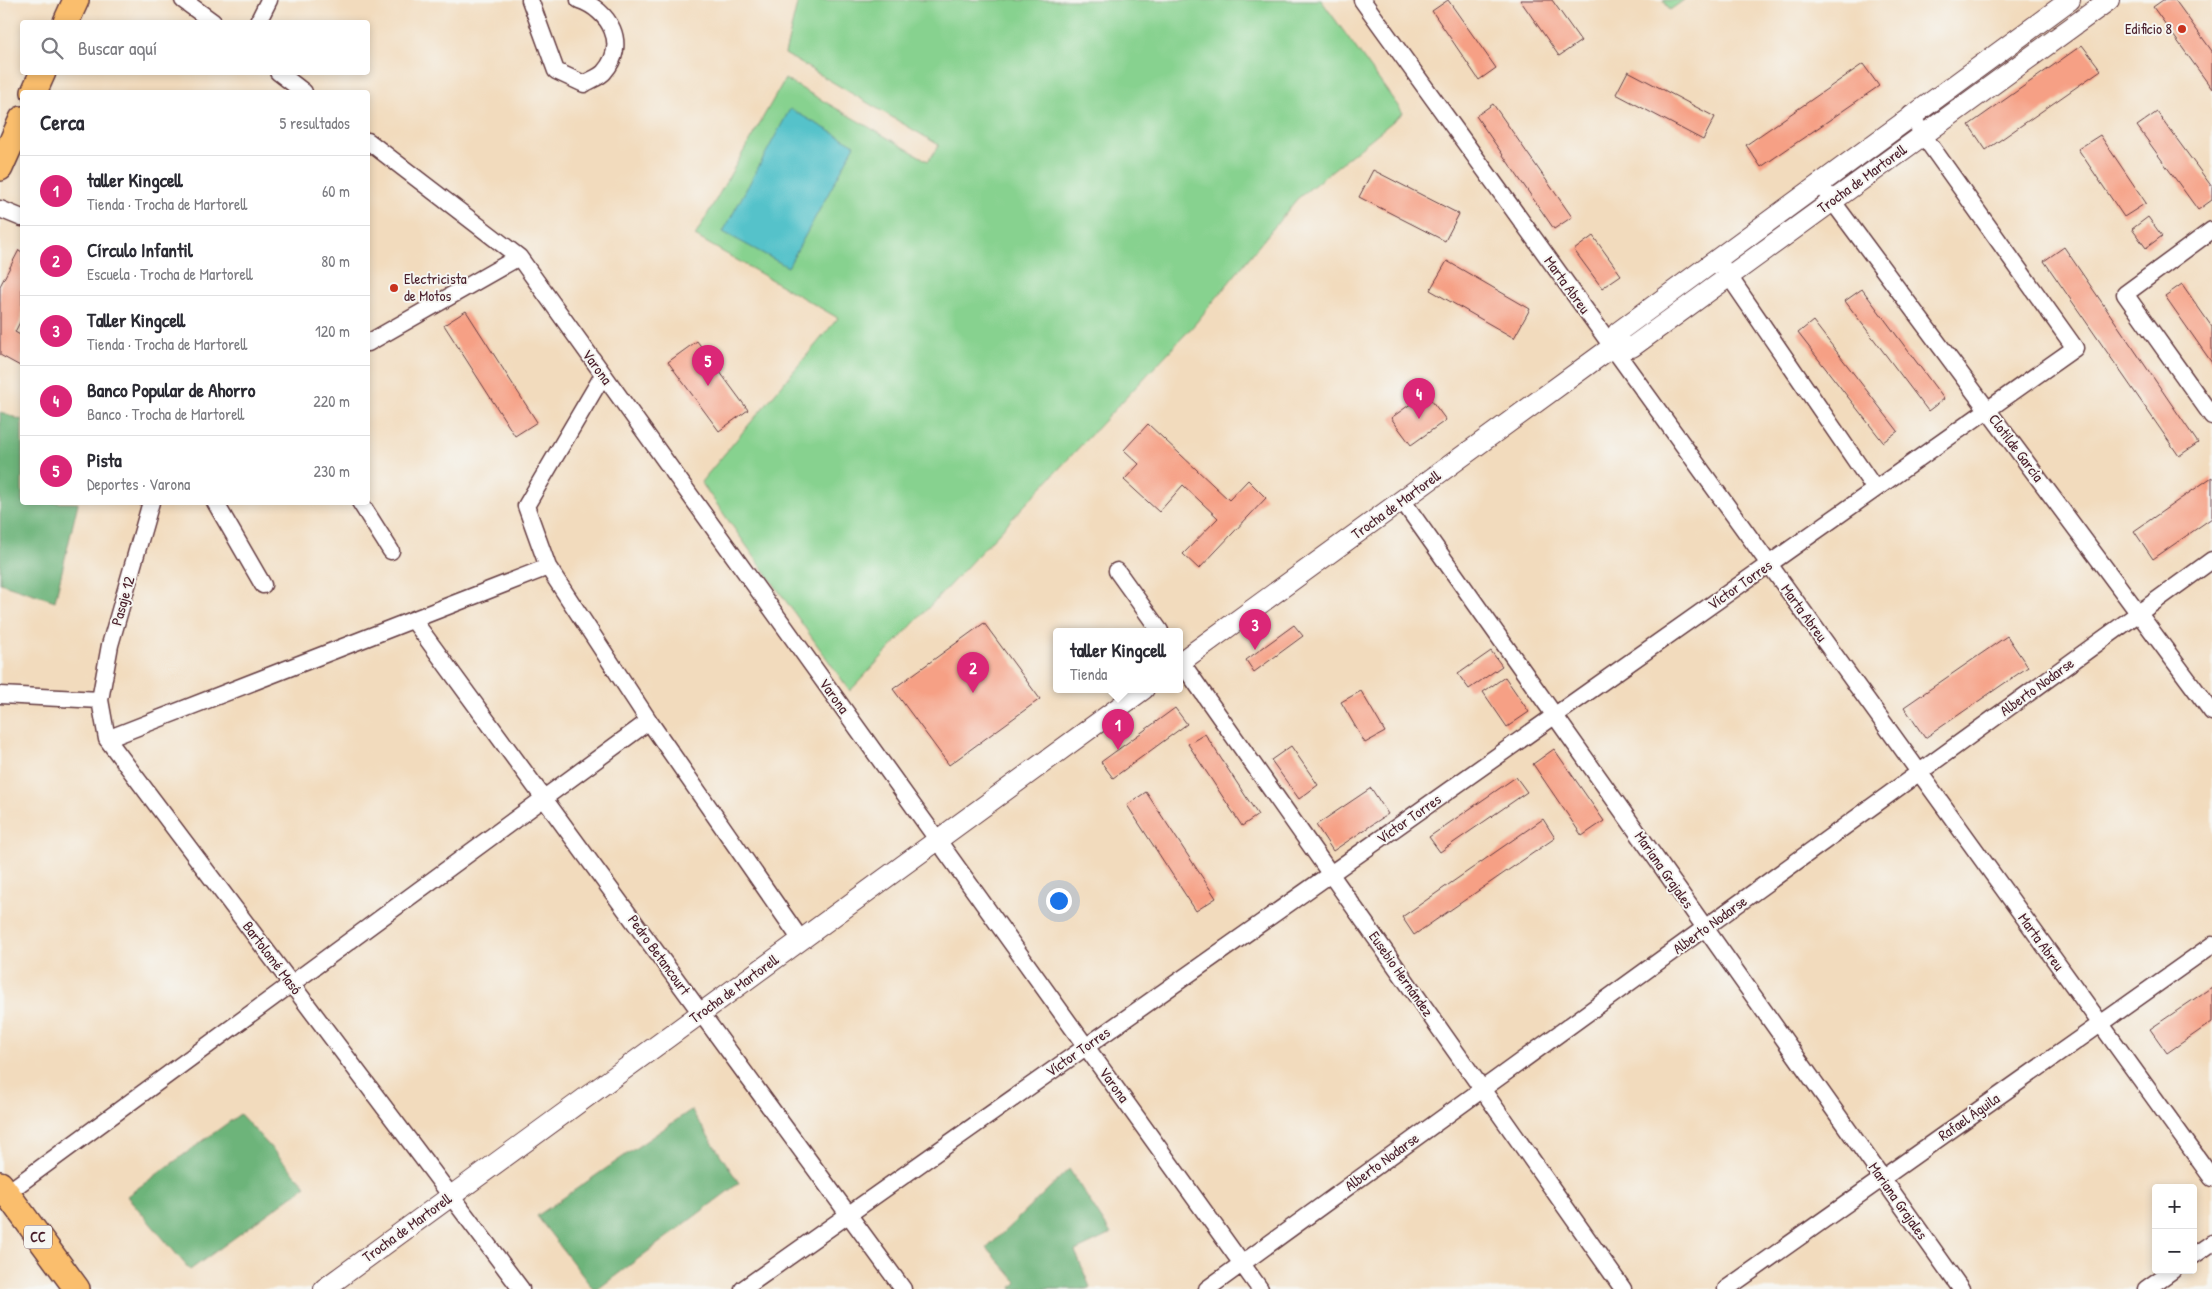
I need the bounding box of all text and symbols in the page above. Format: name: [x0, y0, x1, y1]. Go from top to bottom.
place label: Edificio 8: [2125, 18, 2172, 39]
search box: [20, 20, 370, 75]
marker: Edificio 8: [2176, 23, 2188, 35]
icon: search: [38, 34, 66, 62]
text: Buscar aquí: [78, 35, 157, 61]
text: Cerca: [40, 108, 84, 137]
text: 5 resultados: [280, 112, 350, 134]
street label: Trocha de Martorell: [1813, 139, 1911, 218]
text: taller Kingcell: [87, 167, 183, 193]
text: 1: [53, 180, 59, 202]
text: 60 m: [322, 180, 350, 202]
text: Tienda · Trocha de Martorell: [87, 193, 247, 215]
text: Círculo Infantil: [87, 237, 193, 263]
text: 2: [52, 250, 60, 272]
text: 80 m: [321, 250, 350, 272]
street label: Marta Abreu: [1539, 252, 1595, 318]
text: Escuela · Trocha de Martorell: [87, 263, 253, 285]
place label: Electricista de Motos: [404, 268, 467, 306]
marker: Electricista de Motos: [388, 282, 400, 294]
text: Taller Kingcell: [87, 307, 185, 333]
text: 3: [52, 320, 60, 342]
text: 120 m: [315, 320, 350, 342]
text: Tienda · Trocha de Martorell: [87, 333, 247, 355]
street label: Varona: [578, 345, 617, 389]
pin: 5: [692, 345, 724, 386]
text: Banco Popular de Ahorro: [87, 377, 255, 403]
pin: 4: [1403, 378, 1435, 419]
text: 4: [53, 390, 59, 412]
text: 220 m: [313, 390, 350, 412]
text: Banco · Trocha de Martorell: [87, 403, 244, 425]
street label: Clotilde García: [1984, 409, 2049, 486]
text: Pista: [87, 447, 122, 473]
text: 5: [53, 460, 59, 482]
text: 230 m: [314, 460, 350, 482]
street label: Trocha de Martorell: [1347, 465, 1445, 544]
text: Deportes · Varona: [87, 473, 190, 495]
street label: Víctor Torres: [1703, 555, 1776, 615]
street label: Pasaje 12: [106, 574, 140, 628]
street label: Marta Abreu: [1776, 580, 1832, 646]
pin: 3: [1239, 609, 1271, 650]
popup: [1053, 628, 1183, 693]
text: taller Kingcell: [1070, 637, 1166, 663]
pin: 2: [957, 652, 989, 693]
street label: Alberto Nodarse: [1995, 652, 2078, 721]
text: Tienda: [1070, 663, 1107, 685]
street label: Varona: [815, 674, 854, 718]
pin: 1: [1102, 709, 1134, 750]
street label: Víctor Torres: [1372, 789, 1445, 849]
street label: Mariana Grajales: [1630, 827, 1699, 913]
your location: [1046, 888, 1072, 914]
street label: Alberto Nodarse: [1668, 890, 1751, 959]
street label: Marta Abreu: [2013, 909, 2069, 975]
street label: Pedro Betancourt: [623, 910, 696, 1000]
street label: Bartolomé Masó: [238, 917, 307, 999]
street label: Eusebio Hernández: [1364, 927, 1439, 1021]
street label: Trocha de Martorell: [685, 949, 783, 1028]
street label: Víctor Torres: [1041, 1022, 1114, 1082]
street label: Varona: [1095, 1063, 1134, 1107]
street label: Rafael Águila: [1934, 1088, 2004, 1145]
street label: Alberto Nodarse: [1340, 1127, 1423, 1196]
street label: Mariana Grajales: [1864, 1158, 1933, 1244]
map controls: [2152, 1184, 2197, 1274]
button: +: [2152, 1184, 2197, 1229]
street label: Trocha de Martorell: [358, 1188, 456, 1267]
road number: CC: [24, 1226, 52, 1248]
button: −: [2152, 1229, 2197, 1274]

